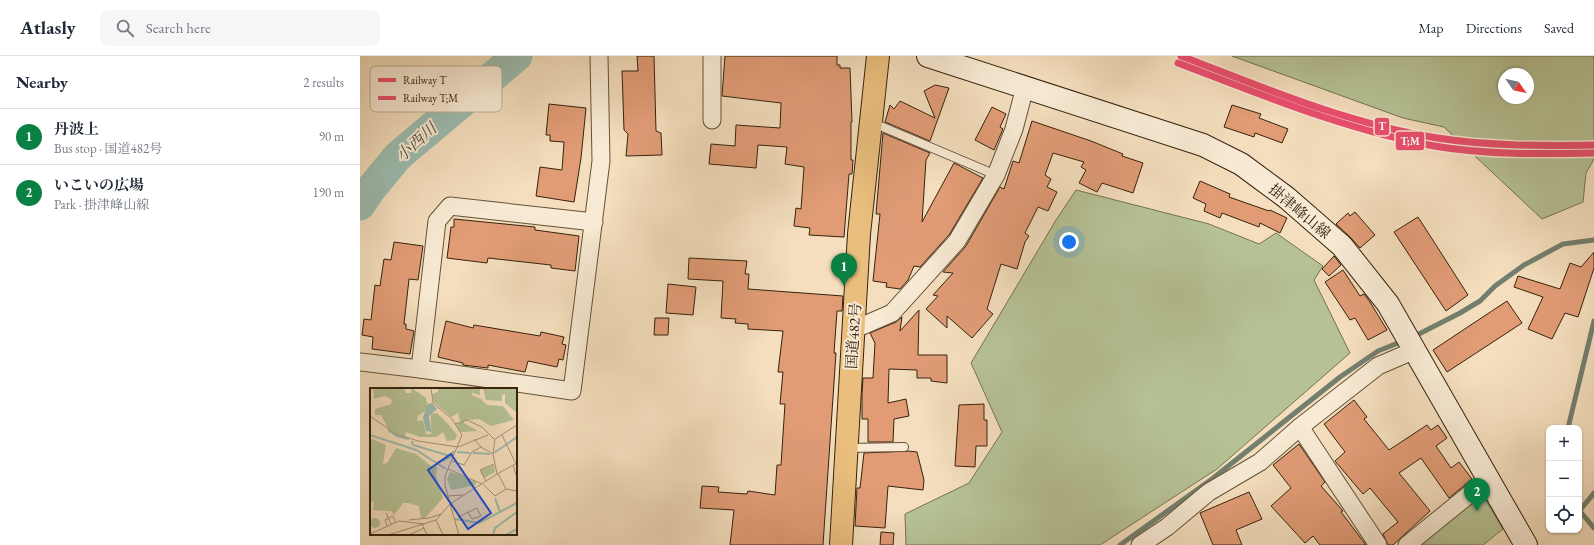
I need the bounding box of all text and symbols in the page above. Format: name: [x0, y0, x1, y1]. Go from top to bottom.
search box: [100, 10, 380, 46]
text: Atlasly: [20, 15, 76, 40]
icon: search: [114, 17, 136, 39]
text: Search here: [146, 18, 211, 37]
text: Map: [1418, 19, 1444, 37]
text: Directions: [1466, 19, 1522, 37]
text: Saved: [1544, 19, 1574, 37]
legend: [370, 66, 502, 112]
north arrow: [1498, 68, 1534, 104]
text: Nearby: [16, 71, 68, 93]
text: Railway T: [403, 73, 447, 87]
text: 2 results: [303, 74, 344, 91]
text: Railway T;M: [403, 91, 458, 105]
water label: 小西川: [391, 117, 442, 166]
line badge: T: [1374, 117, 1390, 136]
text: 丹波上: [54, 119, 99, 138]
text: T: [1378, 119, 1386, 133]
text: 1: [26, 128, 32, 145]
text: 90 m: [319, 128, 344, 145]
line badge: T;M: [1395, 131, 1425, 151]
text: T;M: [1400, 134, 1420, 148]
text: Bus stop · 国道482号: [54, 140, 162, 157]
text: いこいの広場: [54, 175, 144, 194]
street label: 掛津峰山線: [1265, 180, 1335, 242]
text: 2: [26, 184, 32, 201]
text: 190 m: [313, 184, 344, 201]
text: Park · 掛津峰山線: [54, 196, 149, 213]
your location: [1059, 232, 1079, 252]
pin: 1: [831, 253, 857, 286]
street label: 国道482号: [841, 302, 865, 370]
inset map: [370, 388, 517, 535]
map controls: [1546, 425, 1582, 533]
button: +: [1546, 425, 1582, 461]
button: −: [1546, 461, 1582, 497]
pin: 2: [1464, 478, 1490, 511]
button: locate: [1546, 497, 1582, 533]

